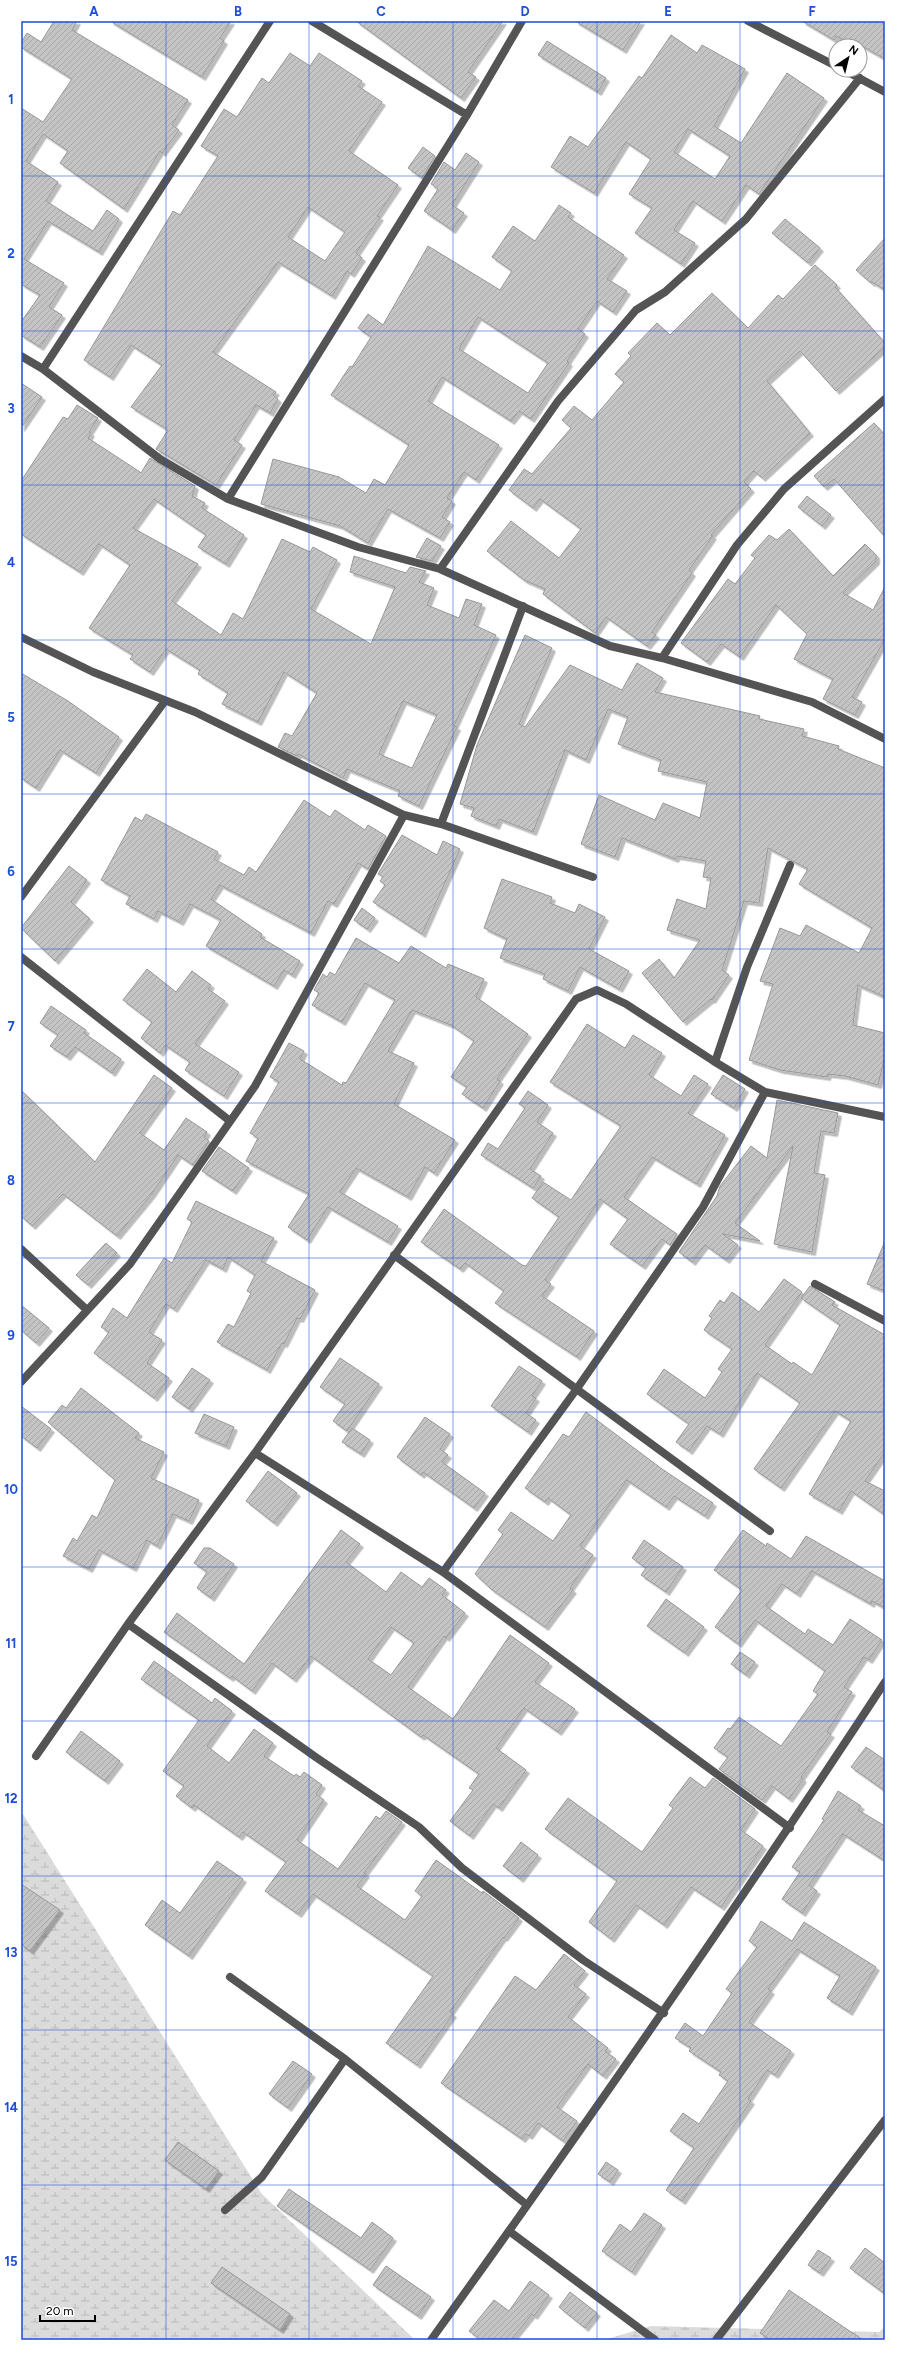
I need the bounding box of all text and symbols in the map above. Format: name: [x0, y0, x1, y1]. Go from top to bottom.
text: A: [89, 4, 99, 19]
text: B: [234, 4, 242, 19]
text: C: [376, 4, 386, 19]
text: D: [520, 4, 530, 19]
text: E: [664, 4, 672, 19]
text: F: [808, 4, 816, 19]
north arrow: [828, 38, 868, 78]
text: N: [846, 42, 861, 58]
text: 1: [8, 92, 14, 107]
text: 2: [7, 246, 15, 261]
text: 3: [7, 401, 15, 416]
text: 4: [7, 555, 15, 570]
text: 5: [7, 710, 15, 725]
text: 6: [7, 864, 15, 879]
text: 7: [7, 1019, 15, 1034]
text: 8: [7, 1173, 15, 1188]
text: 9: [7, 1328, 15, 1343]
text: 10: [4, 1482, 18, 1497]
text: 11: [6, 1636, 16, 1651]
text: 12: [4, 1791, 18, 1806]
text: 13: [5, 1945, 17, 1960]
text: 14: [4, 2100, 18, 2115]
text: 15: [4, 2254, 18, 2269]
scale bar: [40, 2297, 95, 2323]
text: 20 m: [46, 2304, 74, 2318]

